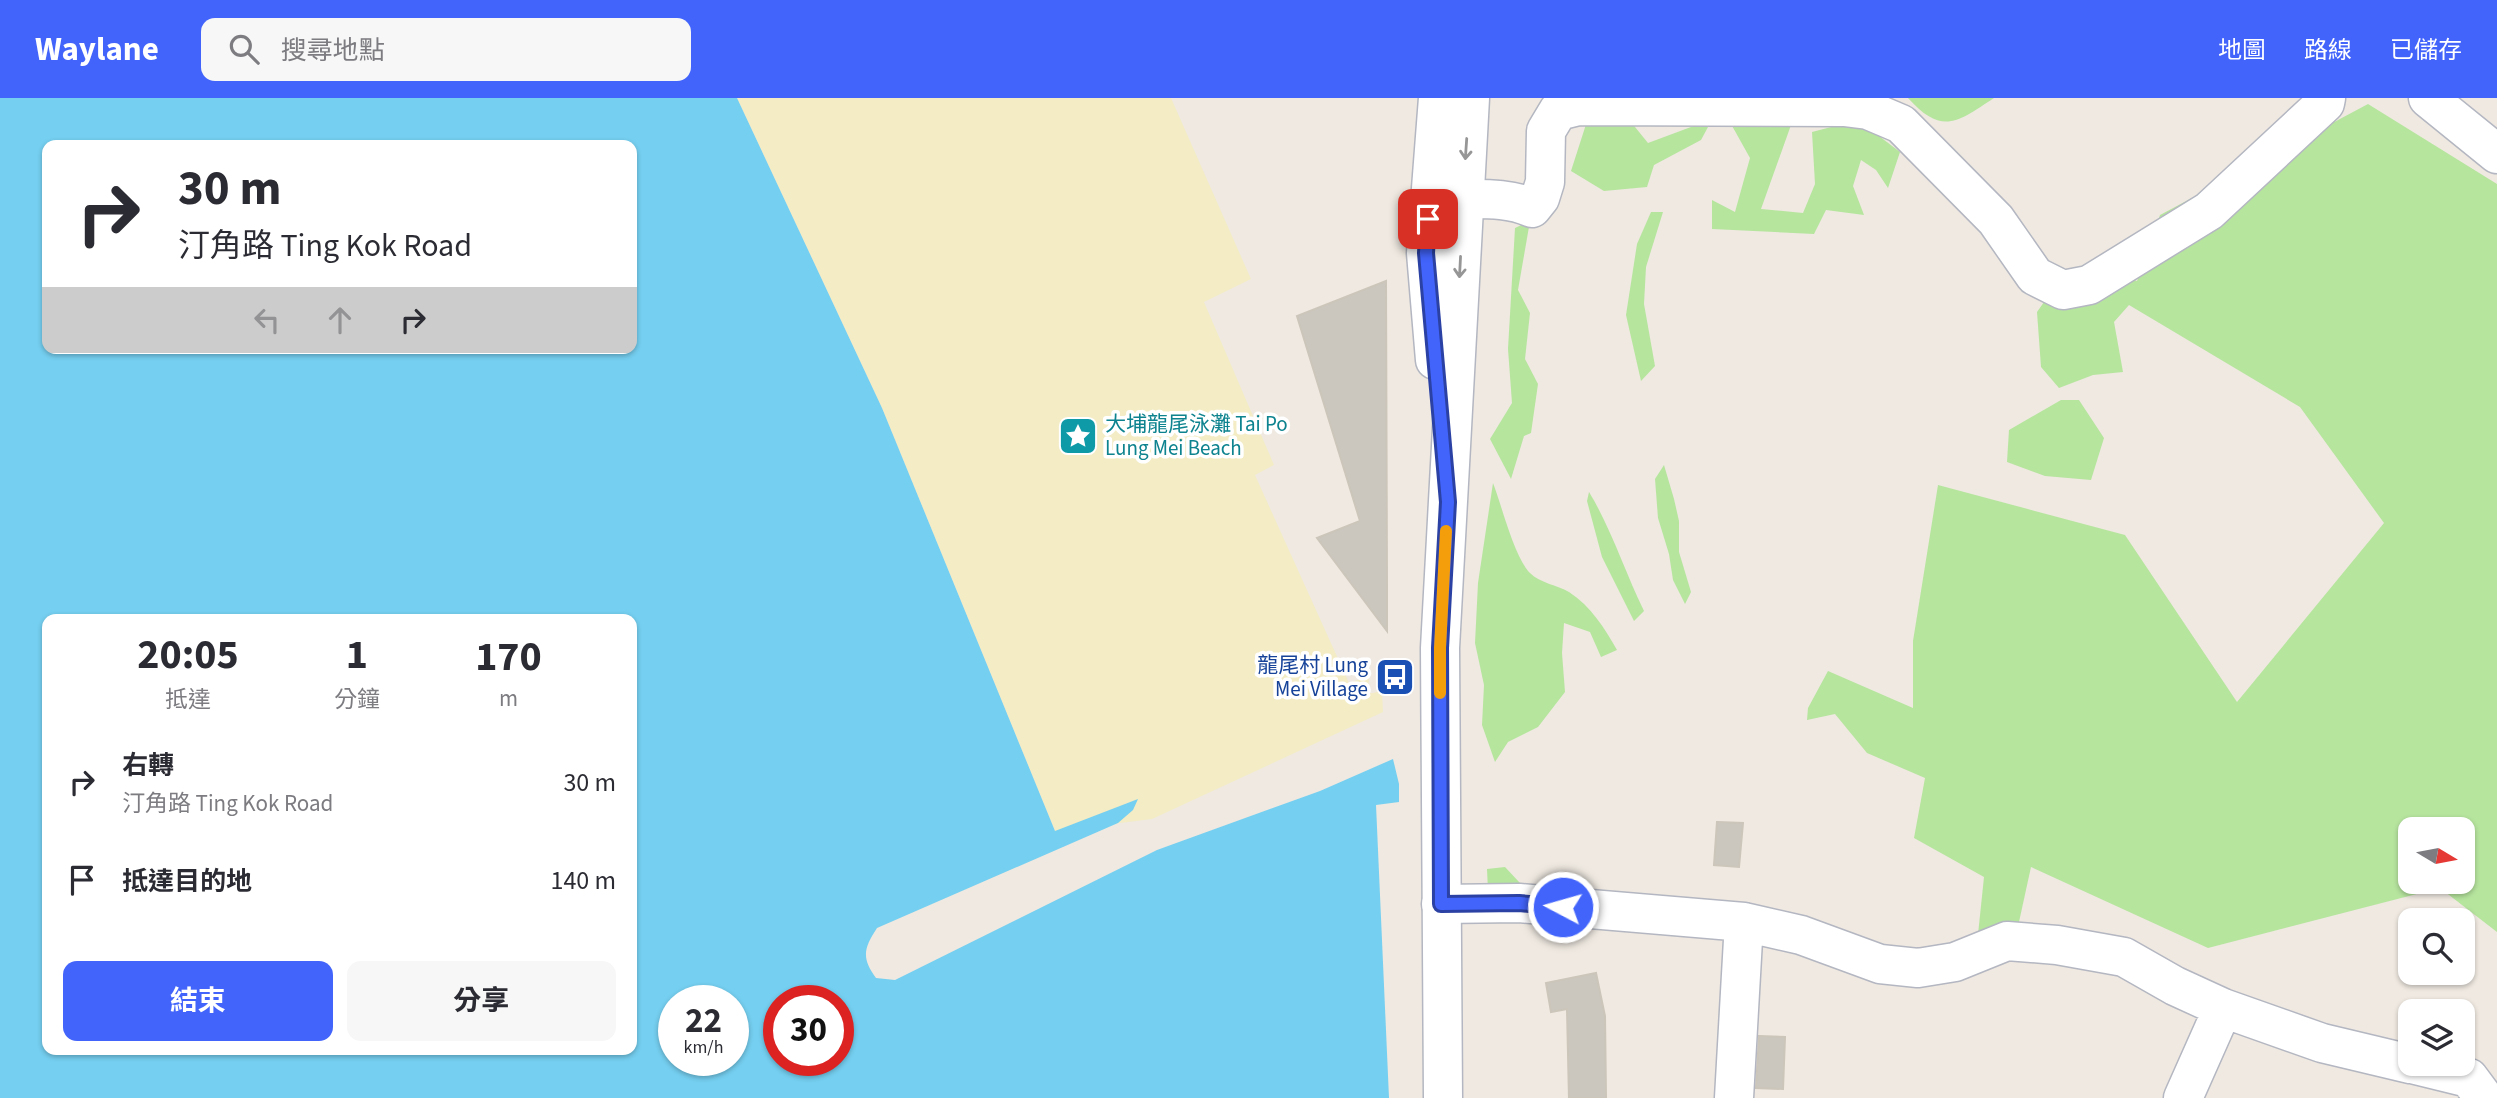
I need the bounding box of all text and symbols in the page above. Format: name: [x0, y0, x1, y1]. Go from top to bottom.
search box: [201, 18, 691, 81]
text: Waylane: [35, 26, 159, 73]
icon: search: [225, 30, 263, 68]
text: 搜尋地點: [281, 32, 385, 69]
text: 地圖: [2218, 33, 2266, 68]
text: 路線: [2304, 33, 2352, 68]
text: 已儲存: [2390, 33, 2462, 68]
one-way arrow: [1460, 137, 1473, 160]
text: 30 m: [178, 154, 282, 224]
icon: right: [63, 168, 154, 259]
pin: [1398, 189, 1458, 249]
icon: arrive: [1409, 200, 1447, 238]
text: 汀角路 Ting Kok Road: [178, 223, 472, 269]
one-way arrow: [1453, 255, 1466, 278]
icon: left: [248, 301, 286, 339]
icon: ahead: [321, 301, 359, 339]
icon: right: [394, 301, 432, 339]
place label: 大埔龍尾泳灘 Tai Po Lung Mei Beach: [1105, 409, 1288, 463]
place icon: 大埔龍尾泳灘 Tai Po Lung Mei Beach: [1057, 415, 1099, 457]
text: 20:05: [137, 625, 239, 685]
text: 1: [346, 625, 368, 685]
text: 170: [475, 627, 542, 687]
place label: 龍尾村 Lung Mei Village: [1257, 650, 1368, 704]
bus stop icon: 龍尾村 Lung Mei Village: [1374, 656, 1416, 698]
text: m: [499, 682, 518, 715]
text: 抵達: [165, 683, 211, 716]
text: 分鐘: [334, 683, 380, 716]
text: 右轉: [122, 747, 174, 784]
icon: right: [63, 763, 101, 801]
text: 30 m: [563, 764, 616, 801]
text: 汀角路 Ting Kok Road: [122, 787, 333, 820]
north arrow: [2398, 817, 2474, 894]
map controls: [2398, 817, 2475, 1076]
icon: arrive: [63, 861, 101, 899]
text: 140 m: [550, 862, 616, 899]
text: 抵達目的地: [122, 863, 252, 900]
position arrow: [1526, 870, 1600, 944]
button: search: [2398, 908, 2475, 985]
button: 結束: [63, 961, 333, 1041]
button: 分享: [347, 961, 616, 1041]
speed limit sign: 30: [763, 985, 854, 1076]
text: 22: [685, 996, 722, 1046]
button: layers: [2398, 999, 2475, 1076]
text: km/h: [684, 1035, 723, 1060]

